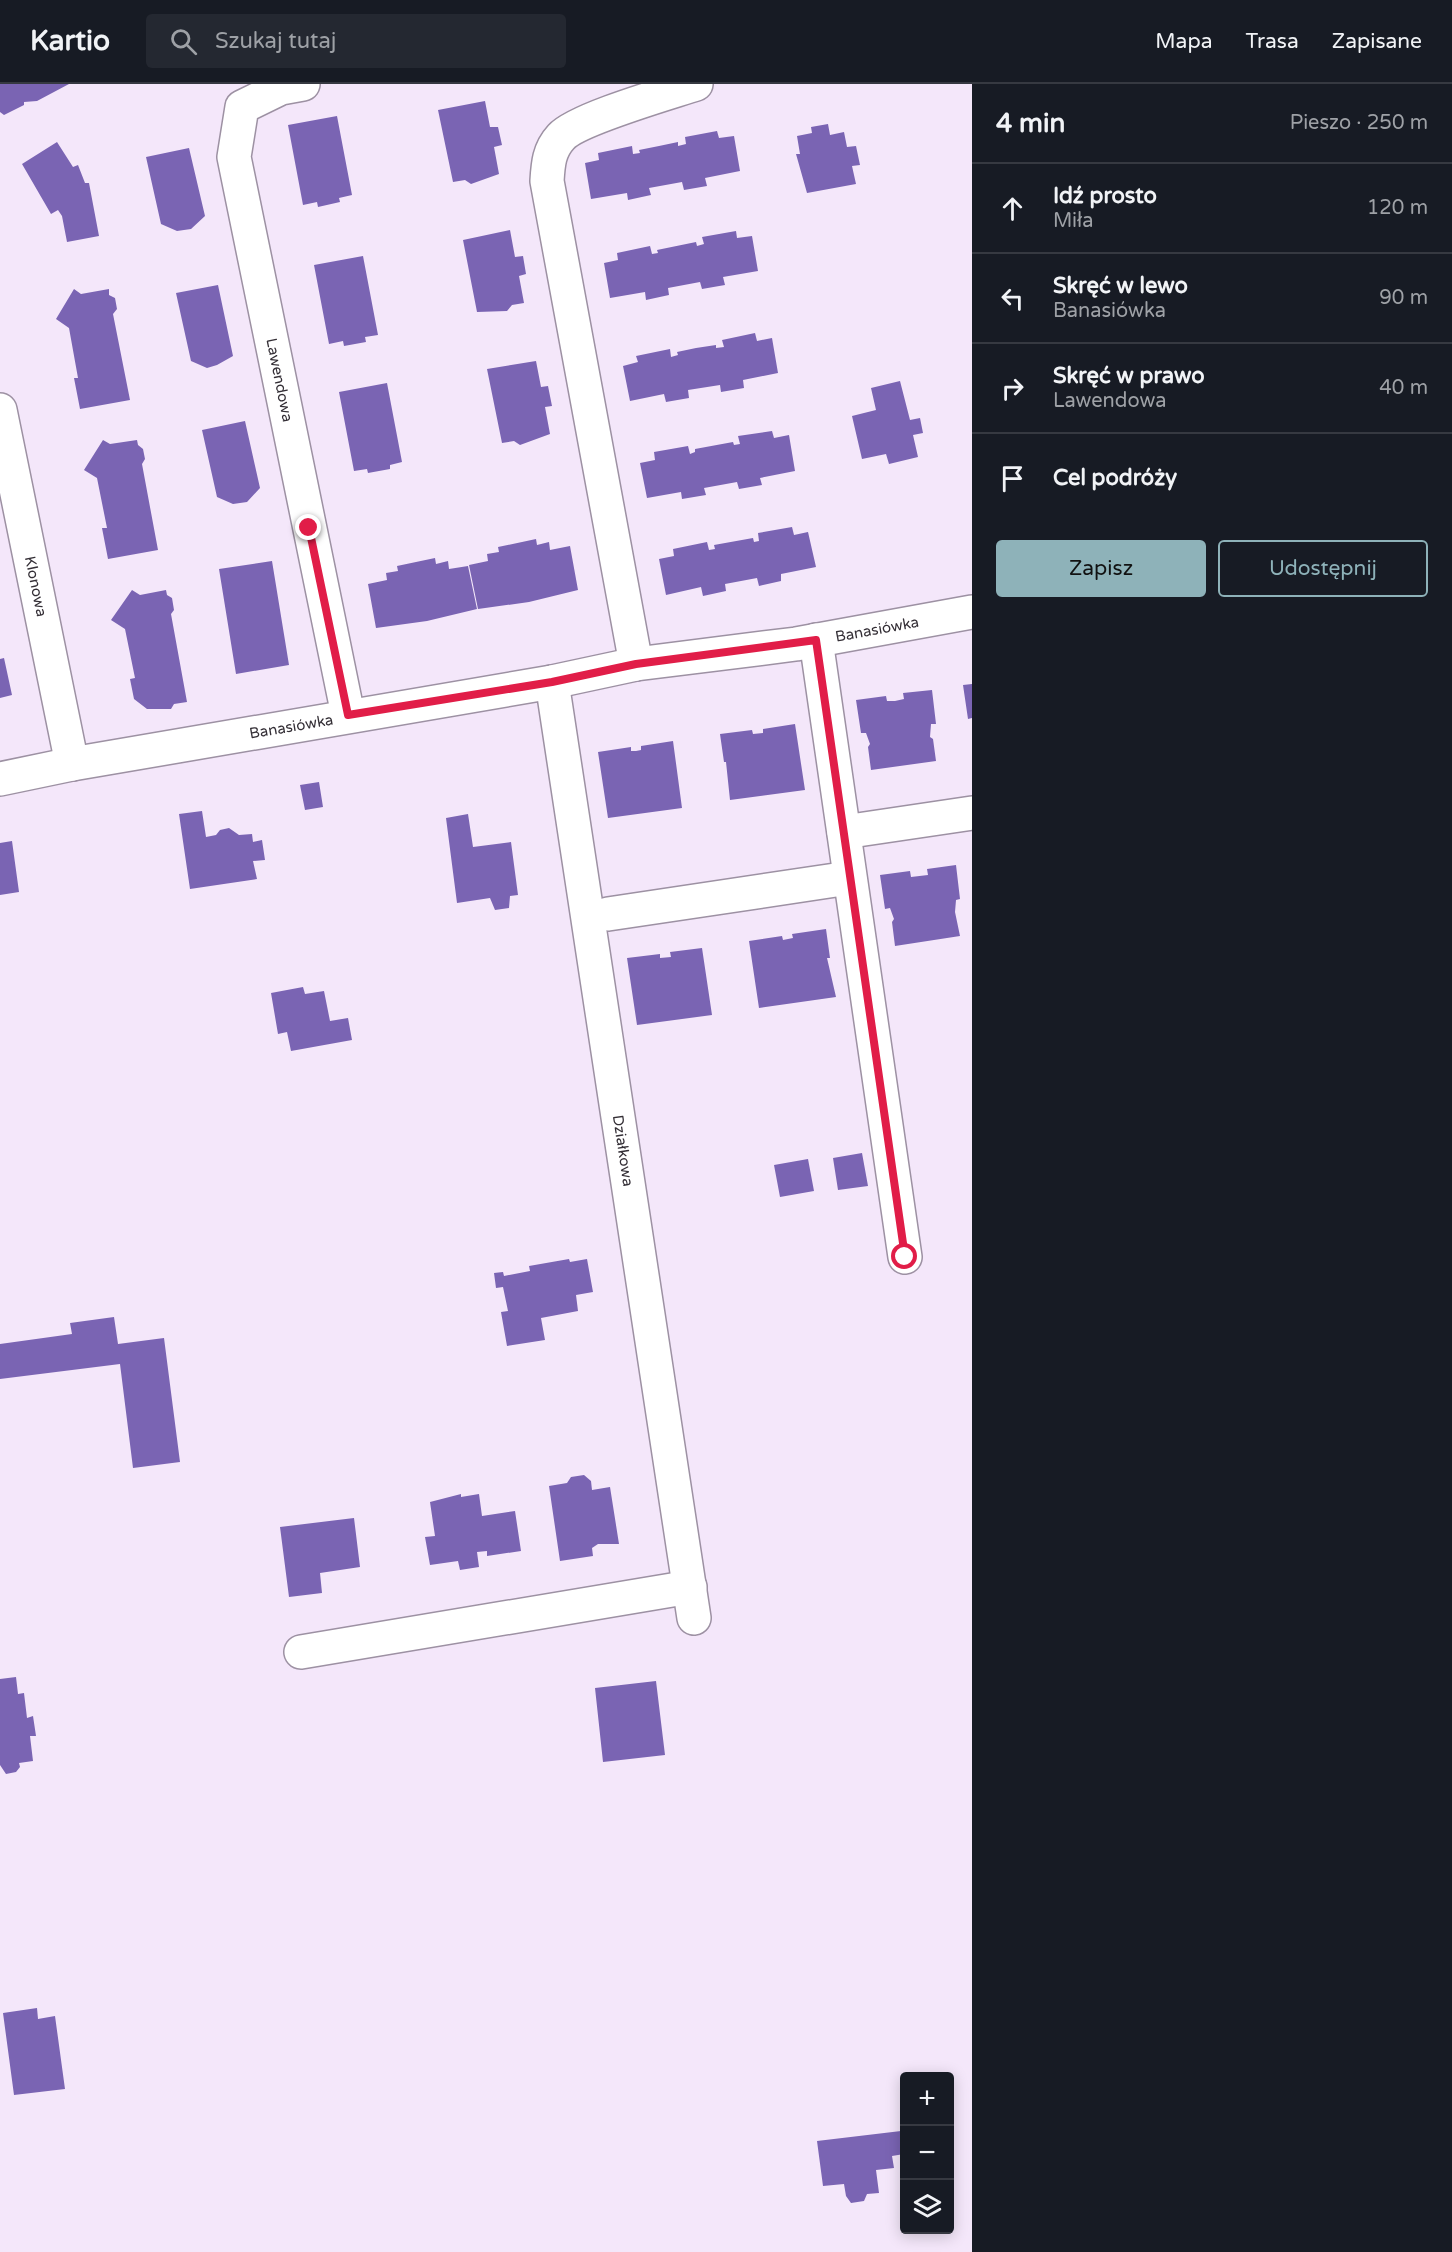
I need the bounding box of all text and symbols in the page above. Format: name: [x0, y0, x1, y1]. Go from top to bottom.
search box: [146, 14, 566, 68]
text: Kartio: [30, 24, 110, 58]
icon: search: [167, 25, 200, 58]
text: Szukaj tutaj: [215, 28, 336, 54]
text: Mapa: [1155, 29, 1212, 54]
text: Trasa: [1245, 29, 1299, 54]
text: Zapisane: [1332, 29, 1422, 54]
text: 4 min: [996, 108, 1065, 139]
text: Pieszo · 250 m: [1290, 111, 1428, 135]
text: Idź prosto: [1053, 183, 1157, 209]
icon: ahead: [996, 192, 1029, 225]
text: 120 m: [1367, 196, 1428, 220]
text: Miła: [1053, 209, 1094, 233]
text: Skręć w lewo: [1053, 273, 1188, 299]
icon: left: [996, 282, 1029, 315]
text: 90 m: [1379, 286, 1428, 310]
text: Banasiówka: [1053, 299, 1166, 323]
street label: Lawendowa: [262, 337, 297, 423]
text: Skręć w prawo: [1053, 363, 1205, 389]
icon: right: [996, 372, 1029, 405]
text: 40 m: [1379, 376, 1428, 400]
text: Lawendowa: [1053, 389, 1166, 413]
icon: arrive: [996, 462, 1029, 495]
text: Cel podróży: [1053, 465, 1177, 491]
route end: [295, 514, 321, 540]
button: Zapisz: [996, 540, 1206, 597]
button: Udostępnij: [1218, 540, 1428, 597]
street label: Klonowa: [21, 555, 51, 618]
street label: Banasiówka: [834, 613, 920, 646]
street label: Banasiówka: [248, 711, 335, 743]
street label: Działkowa: [609, 1114, 637, 1188]
route start: [891, 1243, 917, 1269]
map controls: [900, 2072, 954, 2234]
button: +: [900, 2072, 954, 2126]
button: −: [900, 2126, 954, 2180]
button: layers: [900, 2180, 954, 2234]

